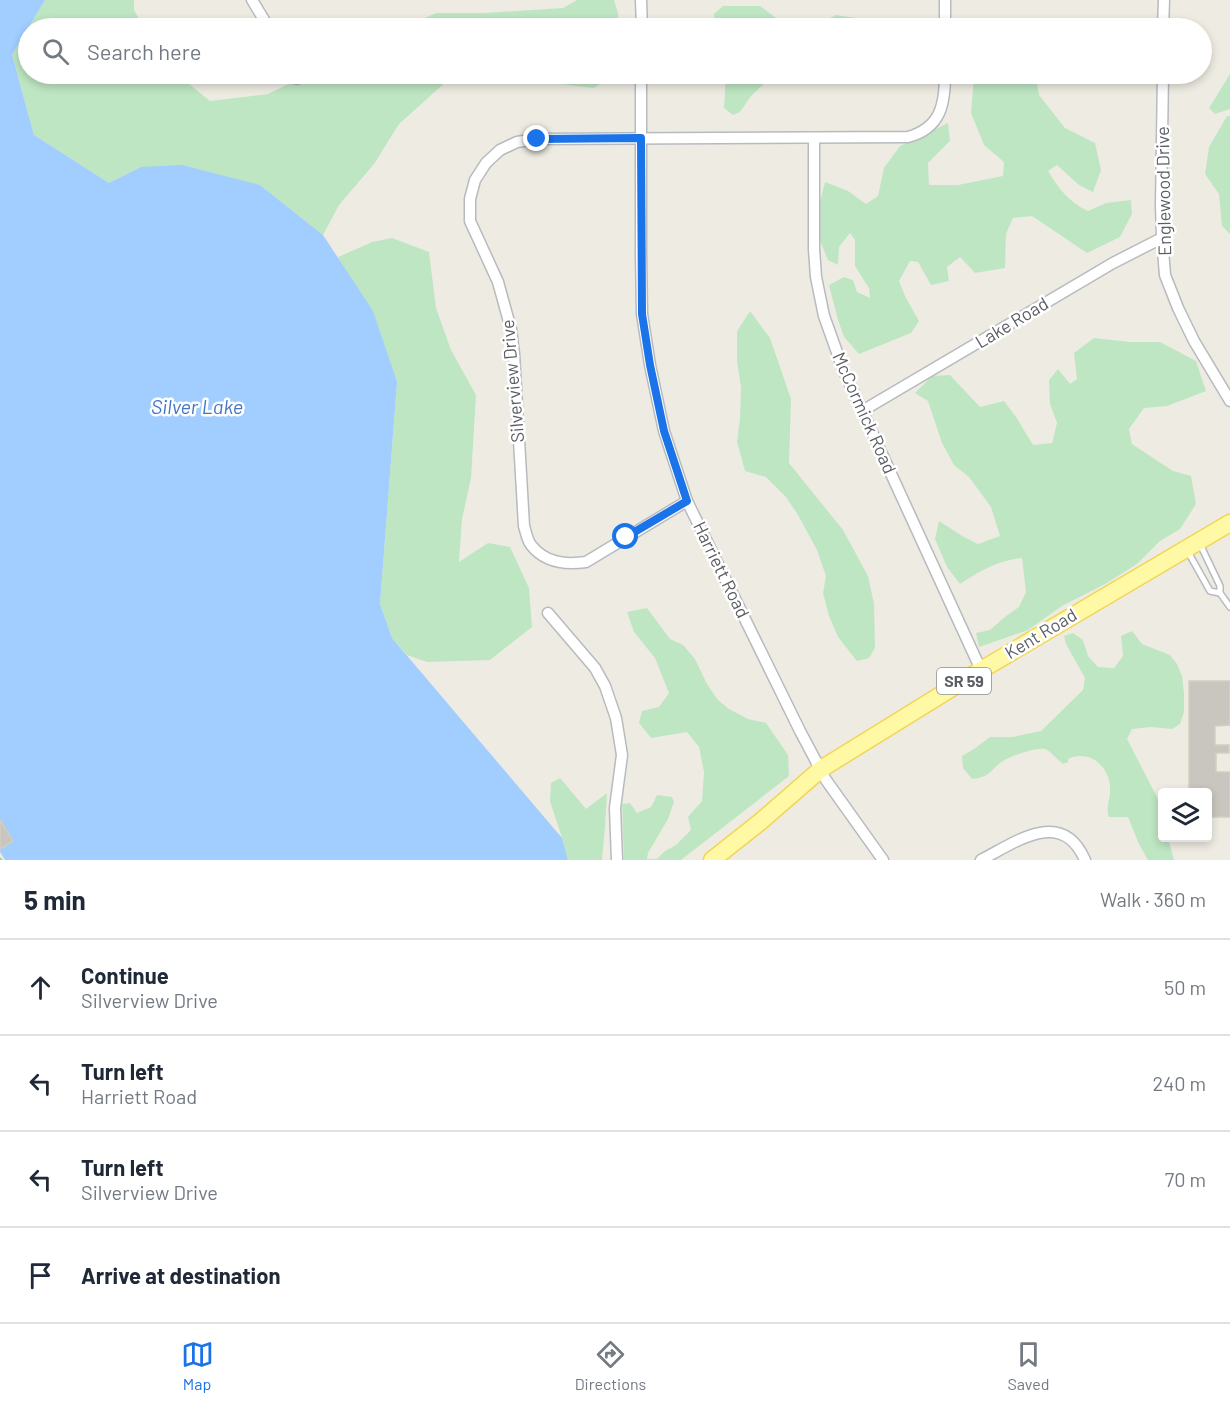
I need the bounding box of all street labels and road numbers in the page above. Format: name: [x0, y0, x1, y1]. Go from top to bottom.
street label: Englewood Drive: [1151, 126, 1175, 256]
street label: Lake Road: [971, 292, 1052, 352]
street label: Silverview Drive: [496, 319, 528, 443]
street label: McCormick Road: [828, 348, 902, 477]
street label: Harriett Road: [689, 518, 755, 621]
street label: Kent Road: [1001, 603, 1080, 663]
road number: SR 59: [937, 668, 991, 694]

